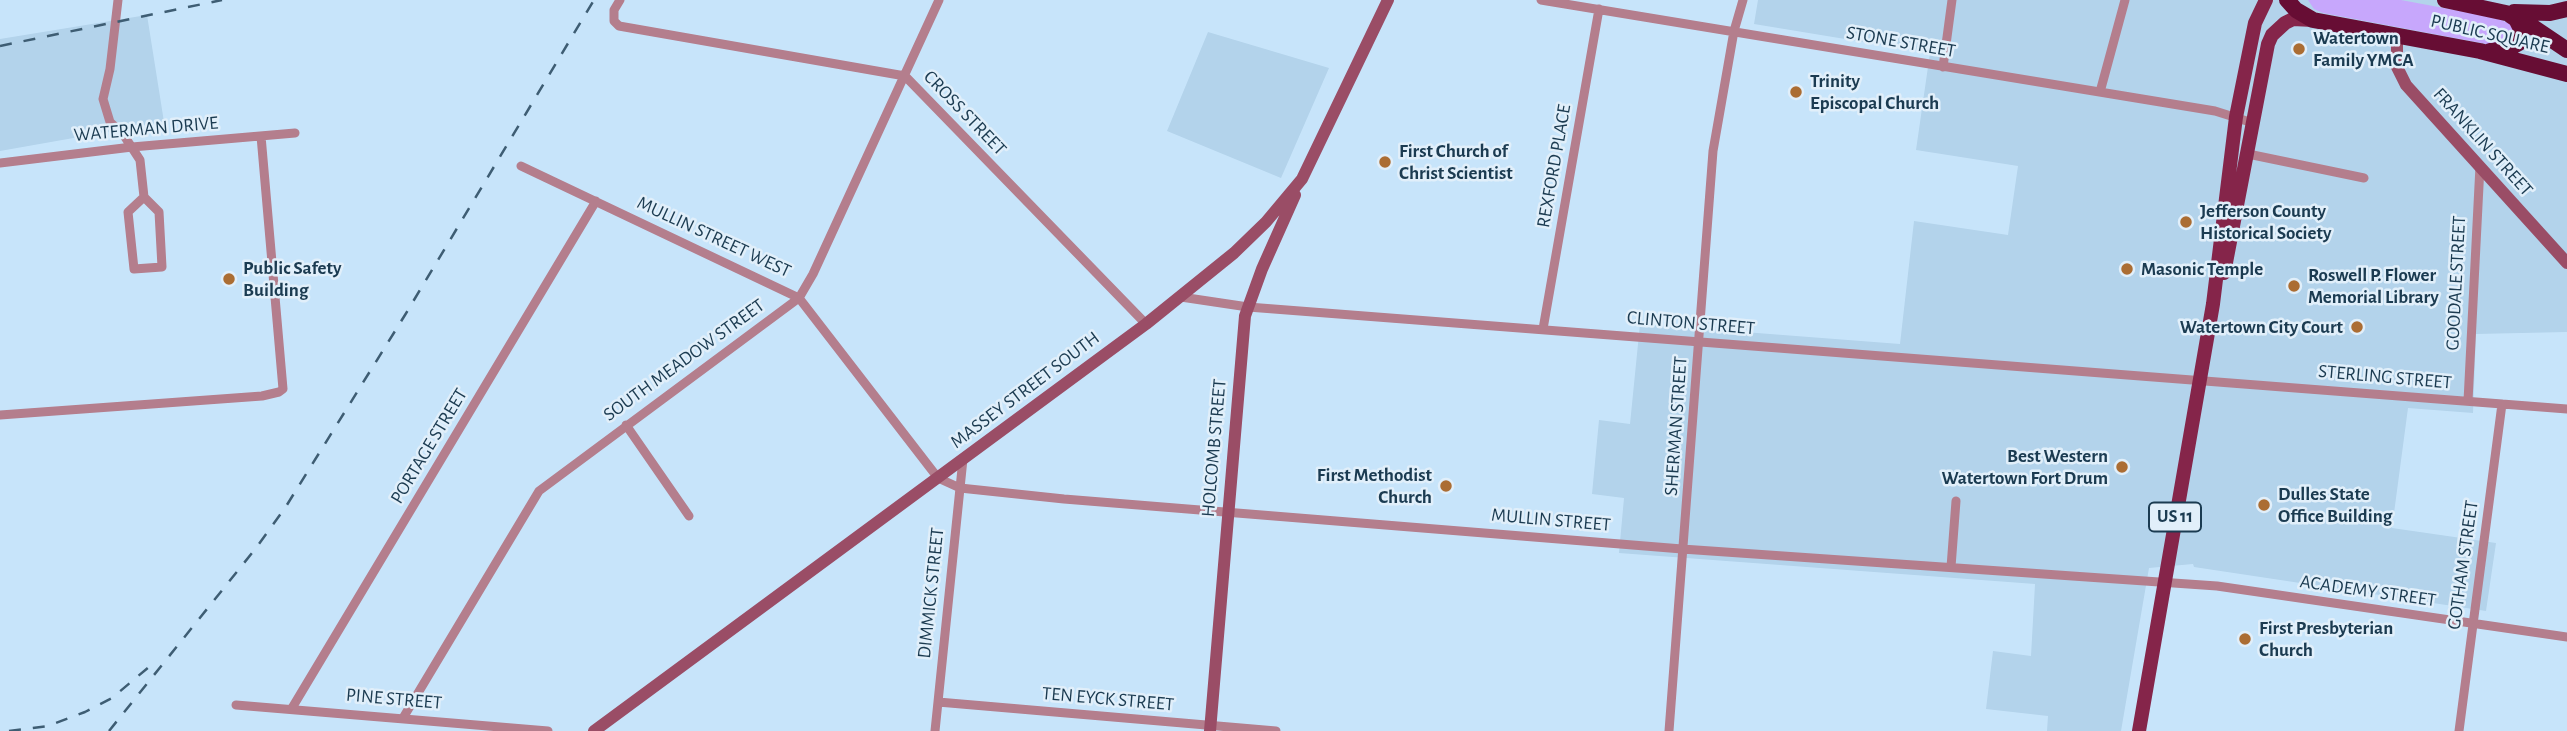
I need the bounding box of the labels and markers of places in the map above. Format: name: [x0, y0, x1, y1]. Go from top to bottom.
place label: Watertown Family YMCA: [2313, 27, 2414, 71]
marker: Watertown Family YMCA: [2291, 41, 2307, 57]
place label: Trinity Episcopal Church: [1810, 70, 1939, 114]
marker: Trinity Episcopal Church: [1788, 84, 1804, 100]
place label: First Church of Christ Scientist: [1399, 140, 1513, 184]
marker: First Church of Christ Scientist: [1377, 154, 1393, 170]
place label: Jefferson County Historical Society: [2200, 200, 2331, 244]
marker: Jefferson County Historical Society: [2178, 214, 2194, 230]
place label: Public Safety Building: [243, 257, 341, 301]
place label: Masonic Temple: [2141, 258, 2263, 280]
marker: Masonic Temple: [2119, 261, 2135, 277]
place label: Roswell P. Flower Memorial Library: [2308, 264, 2439, 308]
marker: Public Safety Building: [221, 271, 237, 287]
marker: Roswell P. Flower Memorial Library: [2286, 278, 2302, 294]
place label: Watertown City Court: [2180, 316, 2343, 338]
marker: Watertown City Court: [2349, 319, 2365, 335]
place label: Best Western Watertown Fort Drum: [1942, 445, 2108, 489]
marker: Best Western Watertown Fort Drum: [2114, 459, 2130, 475]
place label: First Methodist Church: [1317, 464, 1432, 508]
marker: First Methodist Church: [1438, 478, 1454, 494]
place label: Dulles State Office Building: [2278, 483, 2392, 527]
marker: Dulles State Office Building: [2256, 497, 2272, 513]
place label: First Presbyterian Church: [2259, 617, 2393, 661]
marker: First Presbyterian Church: [2237, 631, 2253, 647]

